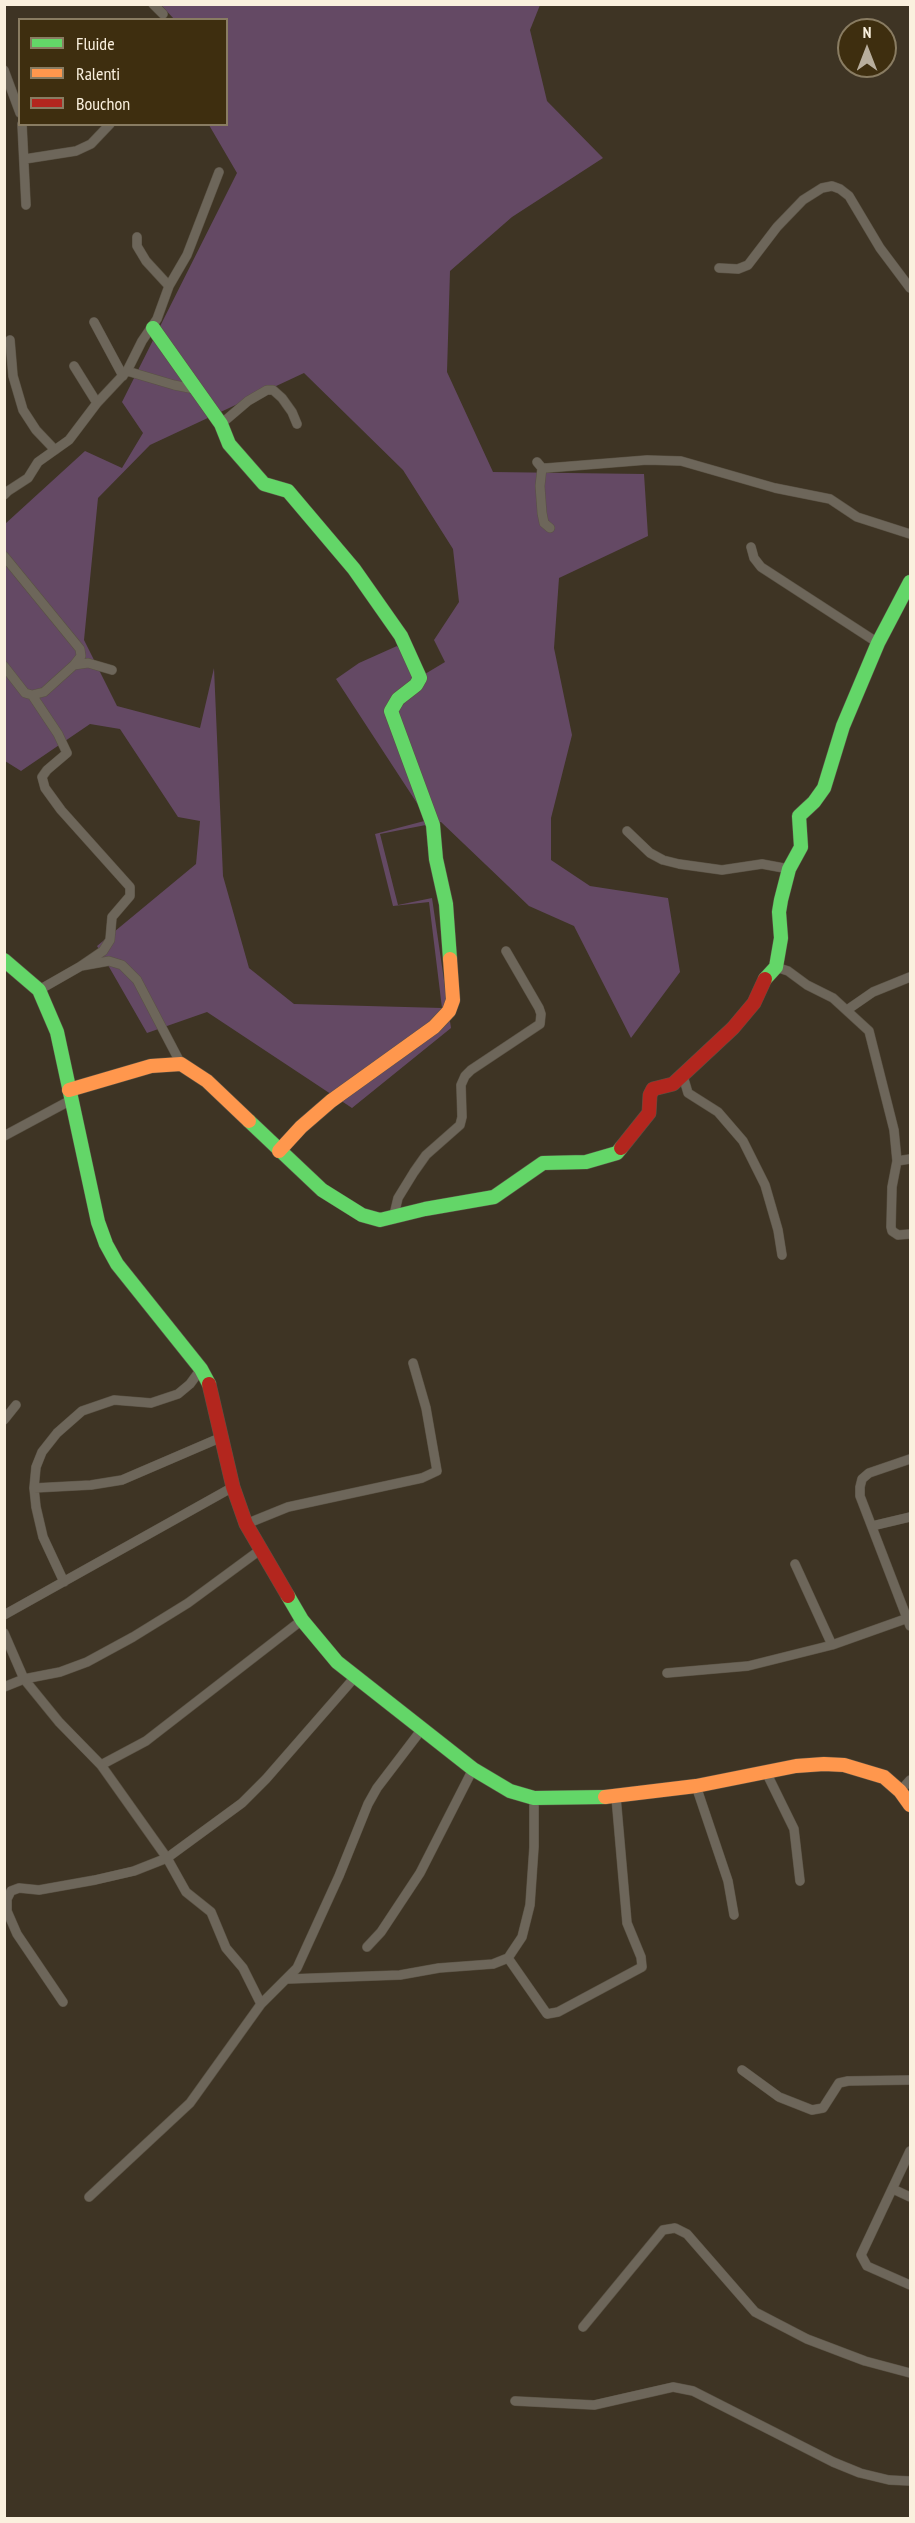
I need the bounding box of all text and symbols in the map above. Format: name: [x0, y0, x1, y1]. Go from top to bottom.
legend: [18, 18, 228, 126]
north arrow: [837, 18, 897, 78]
text: N: [863, 22, 871, 42]
text: Fluide: [76, 32, 115, 55]
text: Ralenti: [76, 62, 120, 85]
text: Bouchon: [76, 92, 130, 115]

